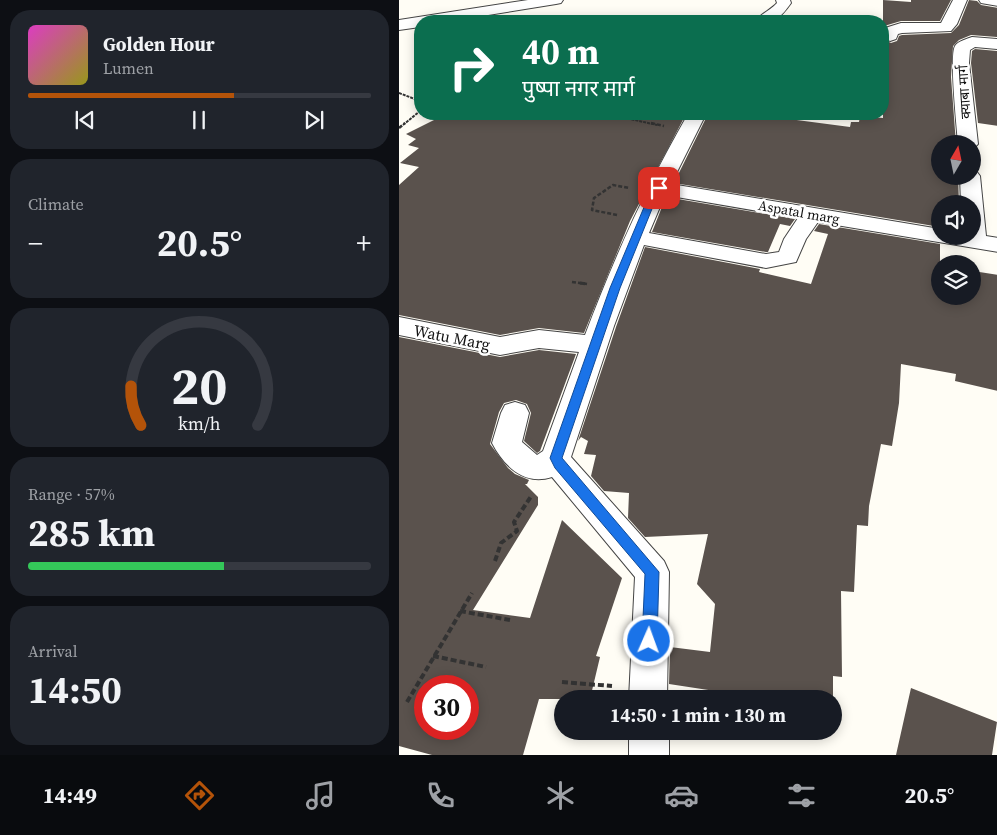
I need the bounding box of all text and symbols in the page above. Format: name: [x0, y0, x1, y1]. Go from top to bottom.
text: 40 m: [522, 28, 599, 76]
text: Golden Hour: [103, 31, 215, 57]
icon: right: [439, 35, 504, 100]
text: Lumen: [103, 57, 154, 79]
street label: क्याबा मार्ग: [952, 63, 976, 120]
text: पुष्पा नगर मार्ग: [522, 73, 635, 103]
icon: previous: [71, 106, 99, 134]
icon: pause: [185, 106, 213, 134]
icon: next: [300, 106, 328, 134]
north arrow: [931, 135, 981, 185]
map controls: [931, 135, 981, 305]
pin: [638, 167, 680, 209]
icon: arrive: [645, 174, 673, 202]
text: Climate: [28, 193, 84, 215]
street label: Aspatal marg: [757, 195, 841, 229]
button: sound: [931, 195, 981, 245]
text: 20.5°: [157, 217, 242, 269]
text: −: [28, 224, 43, 262]
text: +: [356, 224, 371, 262]
button: layers: [931, 255, 981, 305]
street label: Watu Marg: [412, 319, 492, 355]
text: 20: [171, 350, 228, 421]
text: km/h: [178, 411, 221, 436]
text: Range · 57%: [28, 483, 115, 505]
text: 285 km: [28, 507, 155, 559]
position arrow: [622, 614, 674, 666]
text: Arrival: [28, 640, 77, 662]
text: 14:50: [28, 664, 122, 716]
speed limit sign: 30: [414, 675, 479, 740]
text: 14:50 · 1 min · 130 m: [610, 702, 786, 728]
icon: directions: [182, 778, 217, 813]
icon: music: [303, 778, 338, 813]
icon: phone: [423, 778, 458, 813]
icon: climate: [543, 778, 578, 813]
icon: car: [664, 778, 699, 813]
icon: filters: [784, 778, 819, 813]
text: 14:49: [43, 780, 97, 810]
text: 20.5°: [905, 780, 954, 810]

